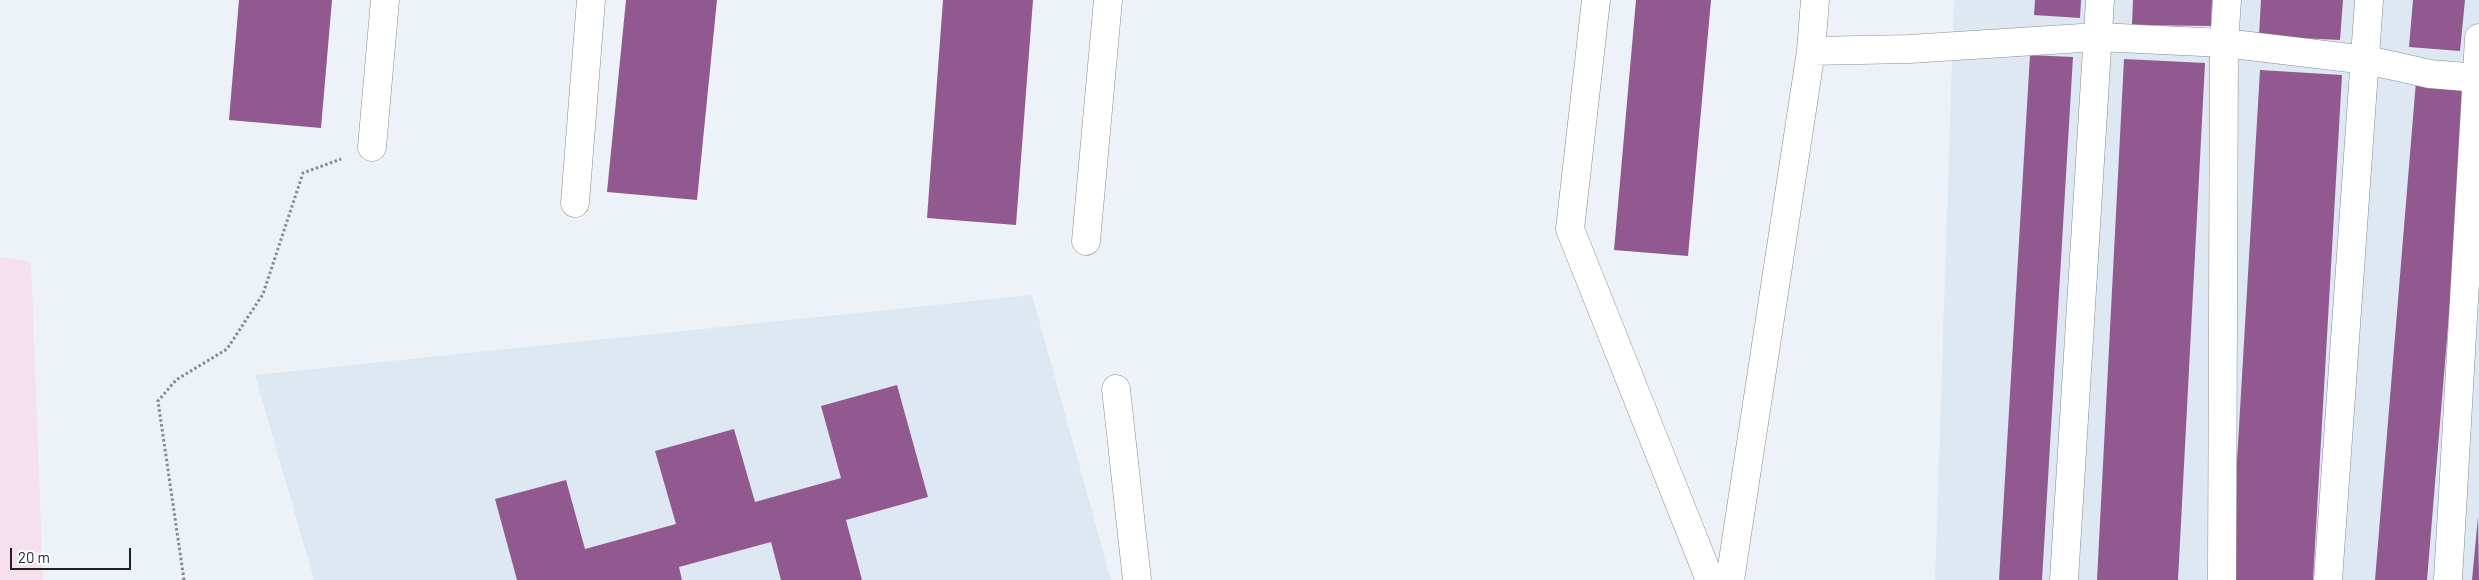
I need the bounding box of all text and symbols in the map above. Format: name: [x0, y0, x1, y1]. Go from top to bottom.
scale bar: [12, 538, 134, 570]
text: 20 m: [18, 548, 50, 566]

